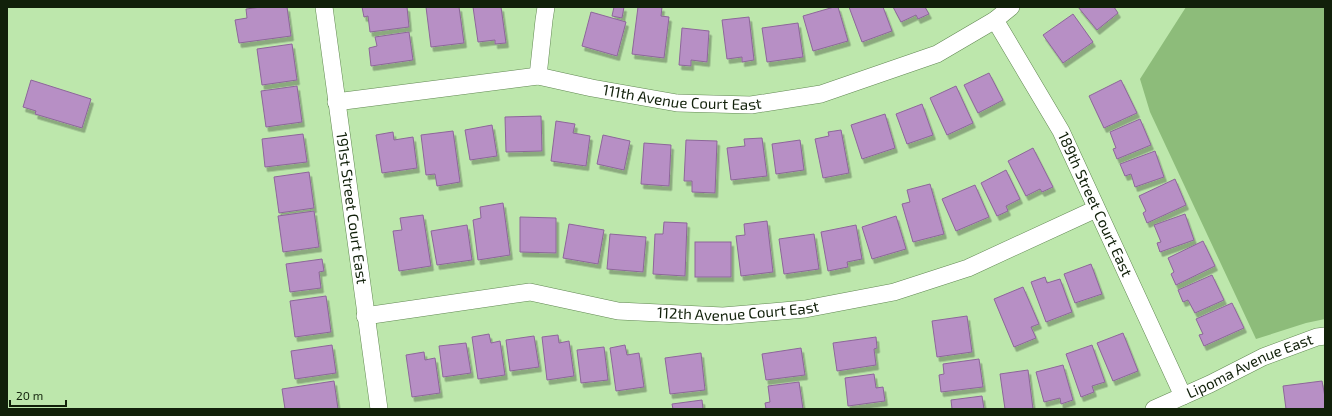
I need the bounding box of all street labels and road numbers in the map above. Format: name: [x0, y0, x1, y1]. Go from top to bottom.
street label: 111th Avenue Court East: [602, 80, 763, 113]
street label: 189th Street Court East: [1055, 129, 1137, 279]
street label: 191st Street Court East: [333, 131, 372, 285]
street label: 112th Avenue Court East: [657, 297, 820, 324]
street label: Lipoma Avenue East: [1183, 329, 1315, 401]

